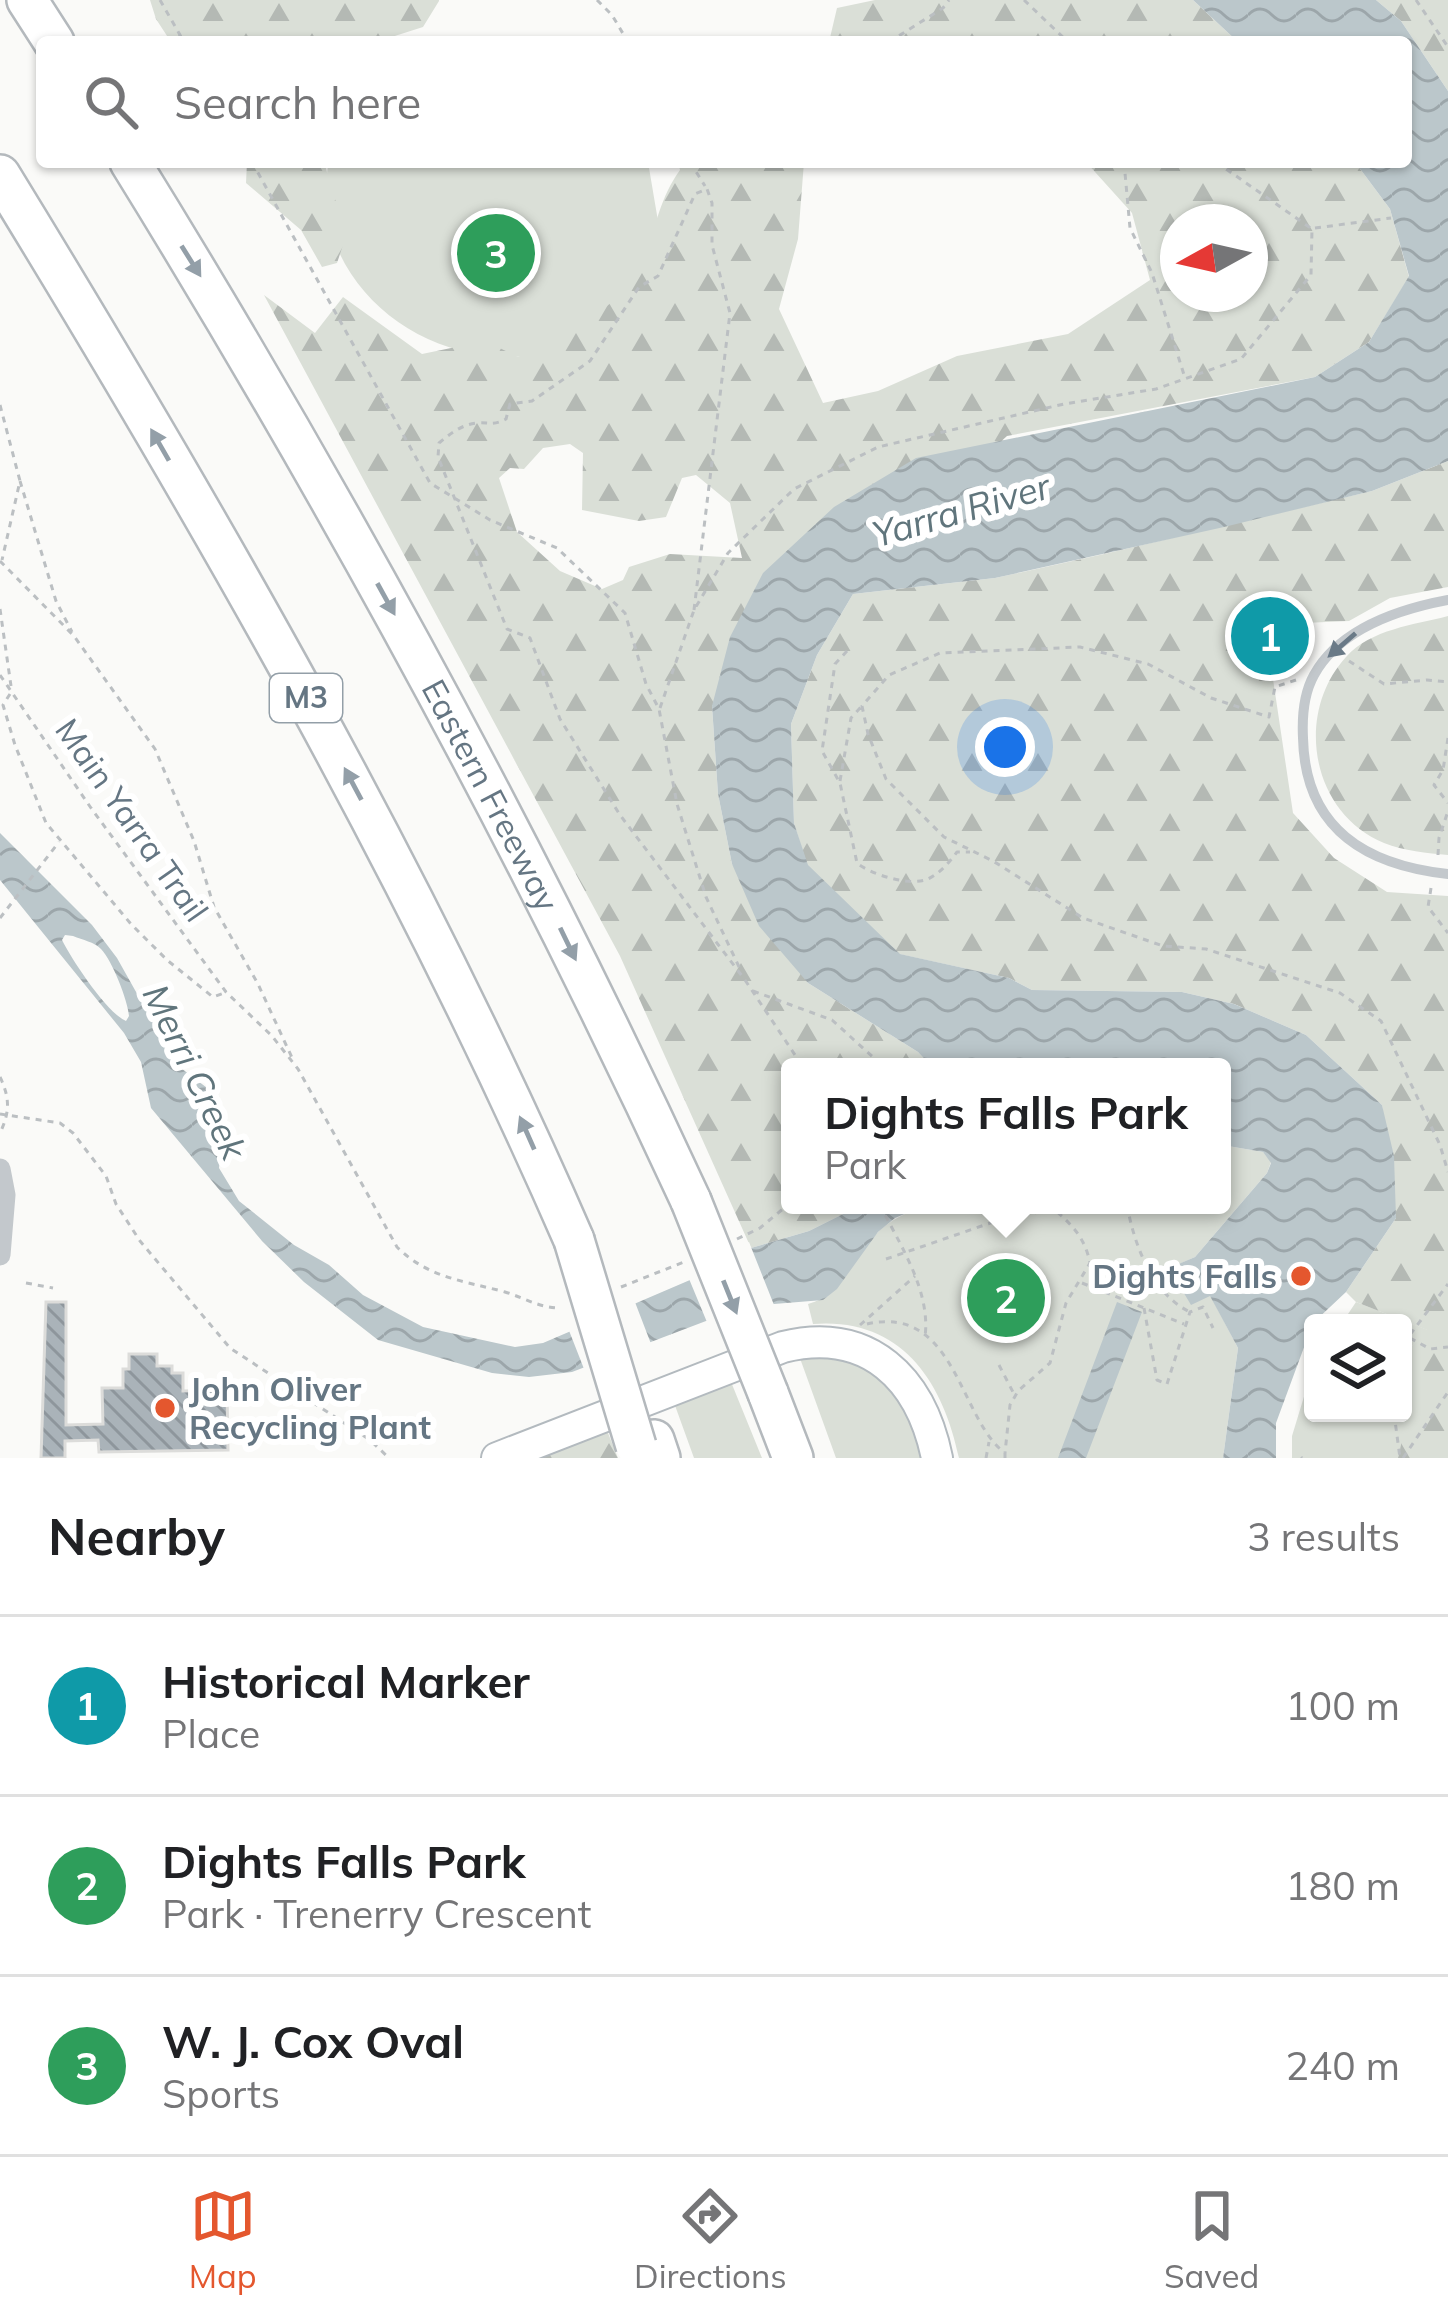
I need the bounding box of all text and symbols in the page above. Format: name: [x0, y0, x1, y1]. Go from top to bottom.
search box: [36, 36, 1412, 168]
icon: search: [78, 69, 144, 135]
text: Search here: [174, 74, 421, 130]
north arrow: [1160, 204, 1268, 312]
pin: 3: [457, 208, 535, 298]
one-way arrow: [179, 245, 201, 278]
one-way arrow: [151, 428, 172, 462]
water label: Yarra River: [867, 462, 1057, 556]
one-way arrow: [375, 582, 396, 617]
pin: 1: [1231, 591, 1309, 681]
one-way arrow: [1328, 632, 1358, 658]
street label: Eastern Freeway: [414, 672, 569, 918]
road number: M3: [270, 674, 342, 722]
street label: Main Yarra Trail: [47, 710, 218, 929]
your location: [975, 717, 1035, 777]
one-way arrow: [343, 766, 364, 801]
one-way arrow: [558, 927, 578, 962]
water label: Merri Creek: [134, 977, 258, 1168]
popup: [781, 1058, 1231, 1214]
text: Dights Falls Park: [824, 1084, 1188, 1140]
one-way arrow: [517, 1115, 537, 1150]
text: Park: [824, 1140, 906, 1189]
pin: 2: [967, 1253, 1045, 1343]
place label: Dights Falls: [1092, 1255, 1277, 1296]
marker: Dights Falls: [1288, 1263, 1314, 1289]
one-way arrow: [721, 1279, 740, 1315]
map controls: [1304, 1314, 1412, 1422]
button: layers: [1304, 1314, 1412, 1422]
place label: John Oliver Recycling Plant: [189, 1368, 431, 1447]
marker: John Oliver Recycling Plant: [152, 1395, 178, 1421]
text: Nearby: [48, 1504, 225, 1568]
text: 3 results: [1247, 1512, 1400, 1561]
text: Historical Marker: [162, 1653, 530, 1709]
text: 1: [75, 1681, 99, 1730]
text: 100 m: [1285, 1681, 1400, 1730]
text: Place: [162, 1709, 260, 1758]
text: Dights Falls Park: [162, 1833, 526, 1889]
text: 2: [75, 1861, 99, 1910]
text: 180 m: [1285, 1861, 1400, 1910]
text: Park · Trenerry Crescent: [162, 1889, 591, 1938]
text: W. J. Cox Oval: [162, 2013, 464, 2069]
text: 3: [75, 2041, 99, 2090]
text: 240 m: [1285, 2041, 1400, 2090]
text: Sports: [162, 2069, 280, 2118]
tab: Map: [189, 2183, 257, 2296]
tab: Directions: [634, 2183, 787, 2296]
tab: Saved: [1164, 2183, 1259, 2296]

